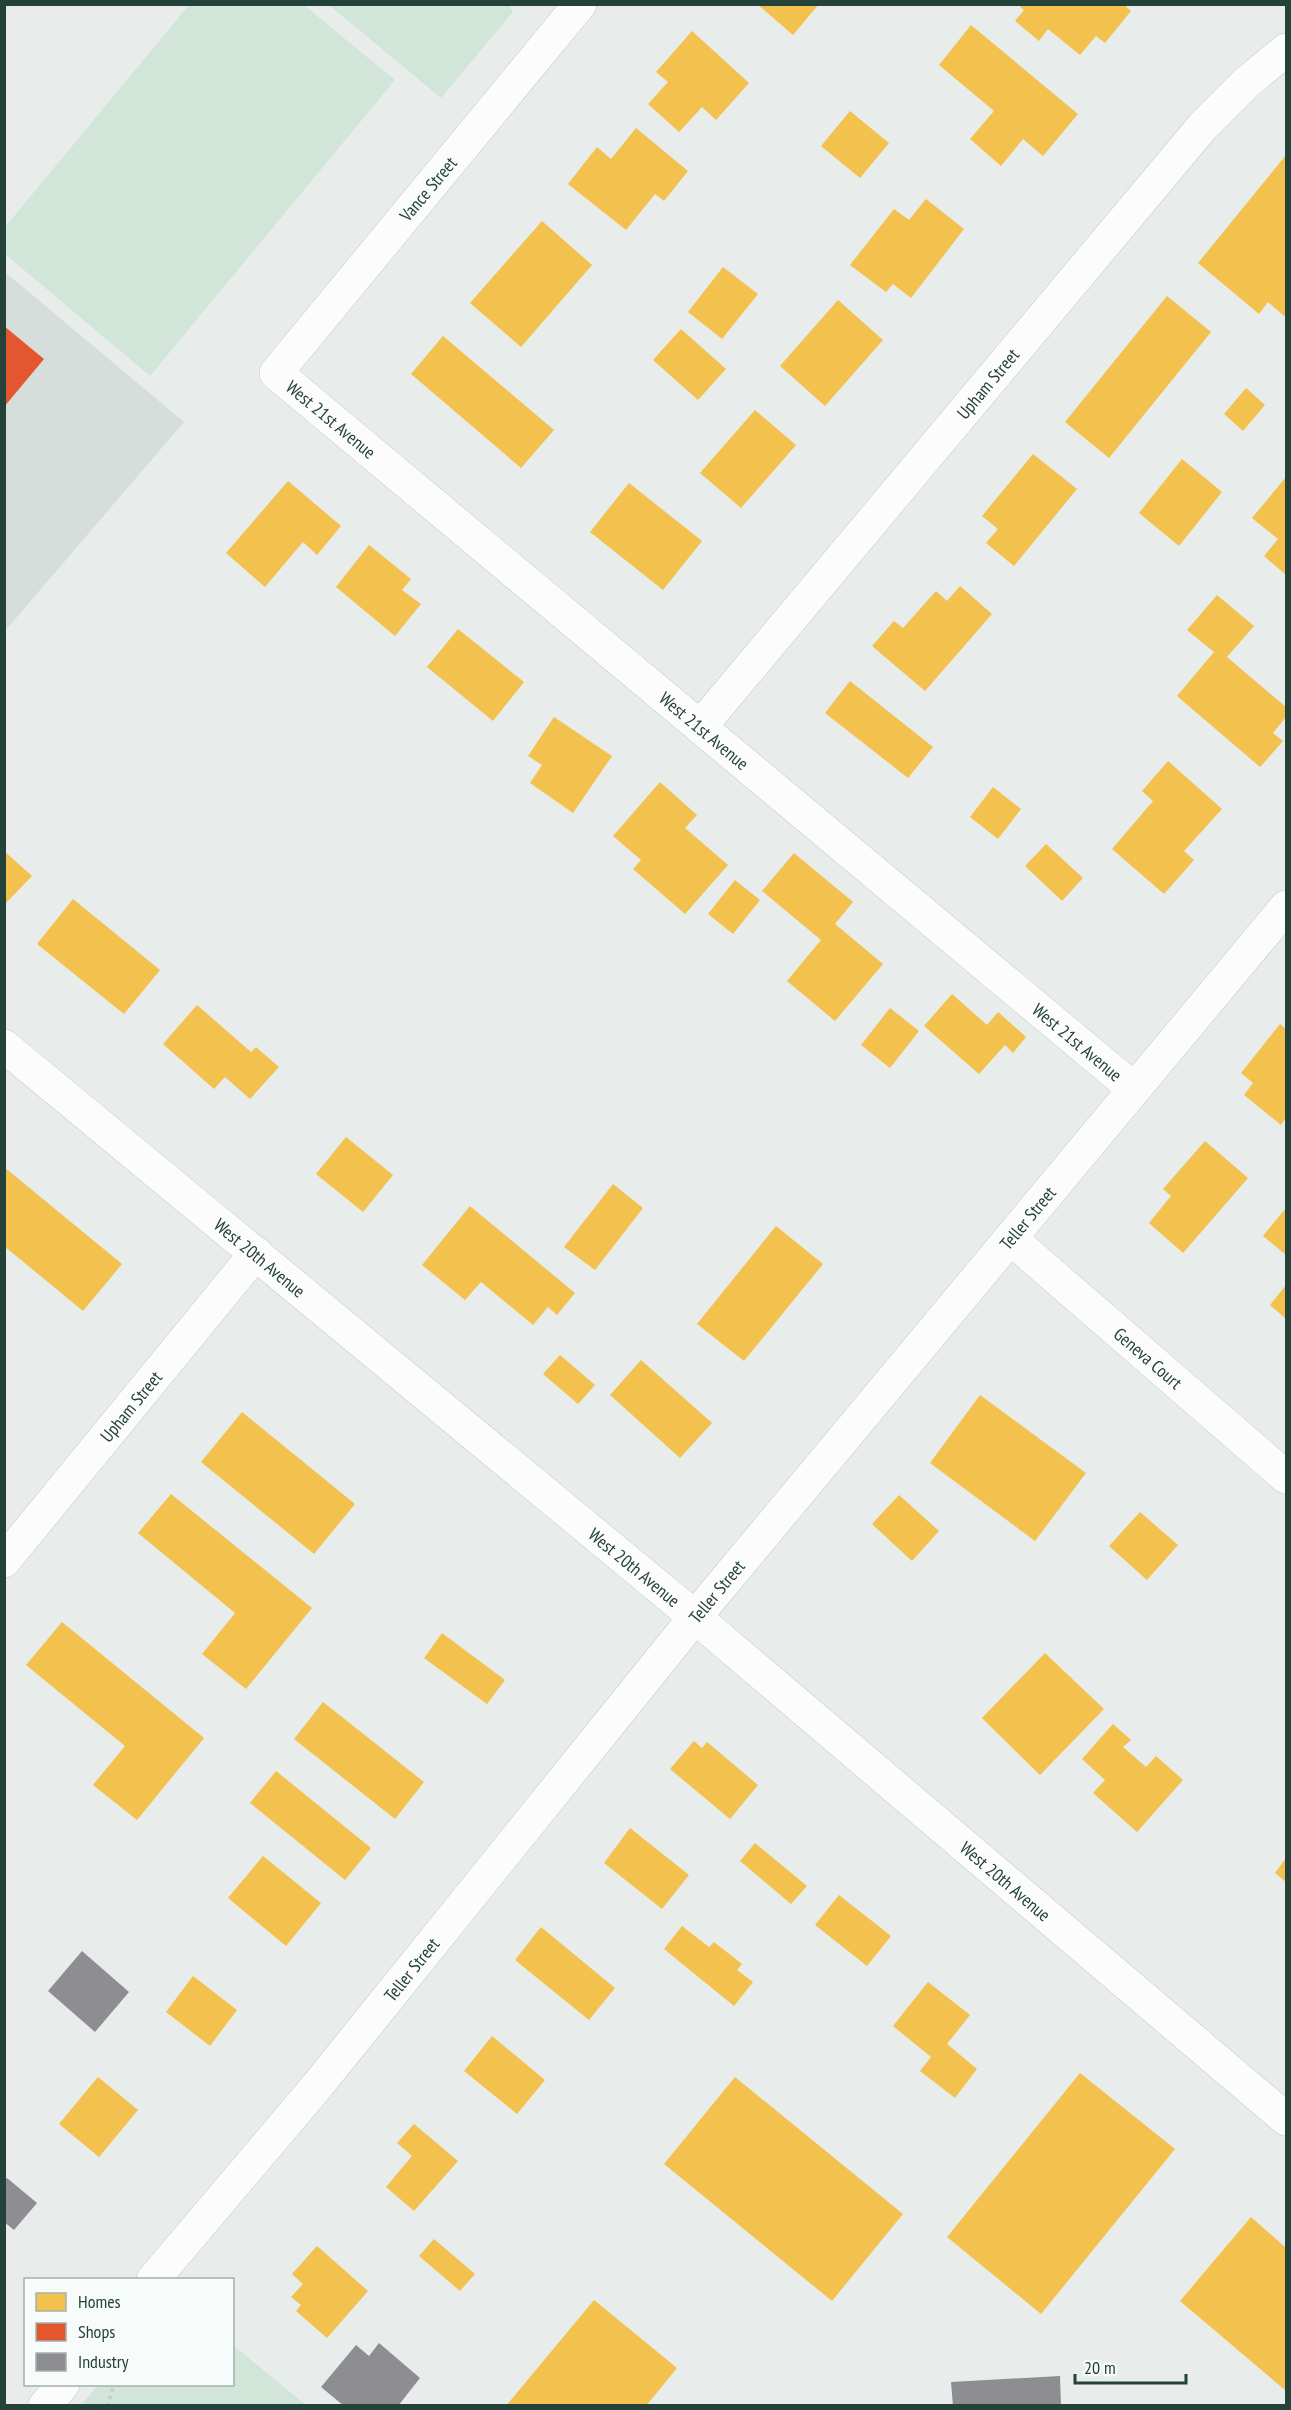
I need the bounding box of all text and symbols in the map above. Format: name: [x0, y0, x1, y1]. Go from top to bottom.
street label: Vance Street: [394, 152, 462, 227]
street label: Upham Street: [951, 343, 1024, 423]
street label: West 21st Avenue: [282, 375, 381, 463]
street label: West 21st Avenue: [655, 686, 754, 774]
street label: West 21st Avenue: [1028, 998, 1127, 1086]
street label: Teller Street: [994, 1181, 1060, 1254]
street label: West 20th Avenue: [210, 1213, 310, 1302]
street label: Geneva Court: [1109, 1322, 1187, 1394]
street label: Upham Street: [95, 1366, 167, 1446]
street label: West 20th Avenue: [584, 1523, 685, 1612]
street label: Teller Street: [683, 1555, 750, 1627]
street label: West 20th Avenue: [956, 1836, 1056, 1926]
street label: Teller Street: [379, 1933, 444, 2006]
legend: [24, 2278, 234, 2386]
text: Homes: [78, 2290, 121, 2313]
text: Shops: [78, 2320, 115, 2343]
scale bar: [1075, 2347, 1186, 2385]
text: Industry: [78, 2350, 129, 2373]
text: 20 m: [1084, 2356, 1116, 2379]

